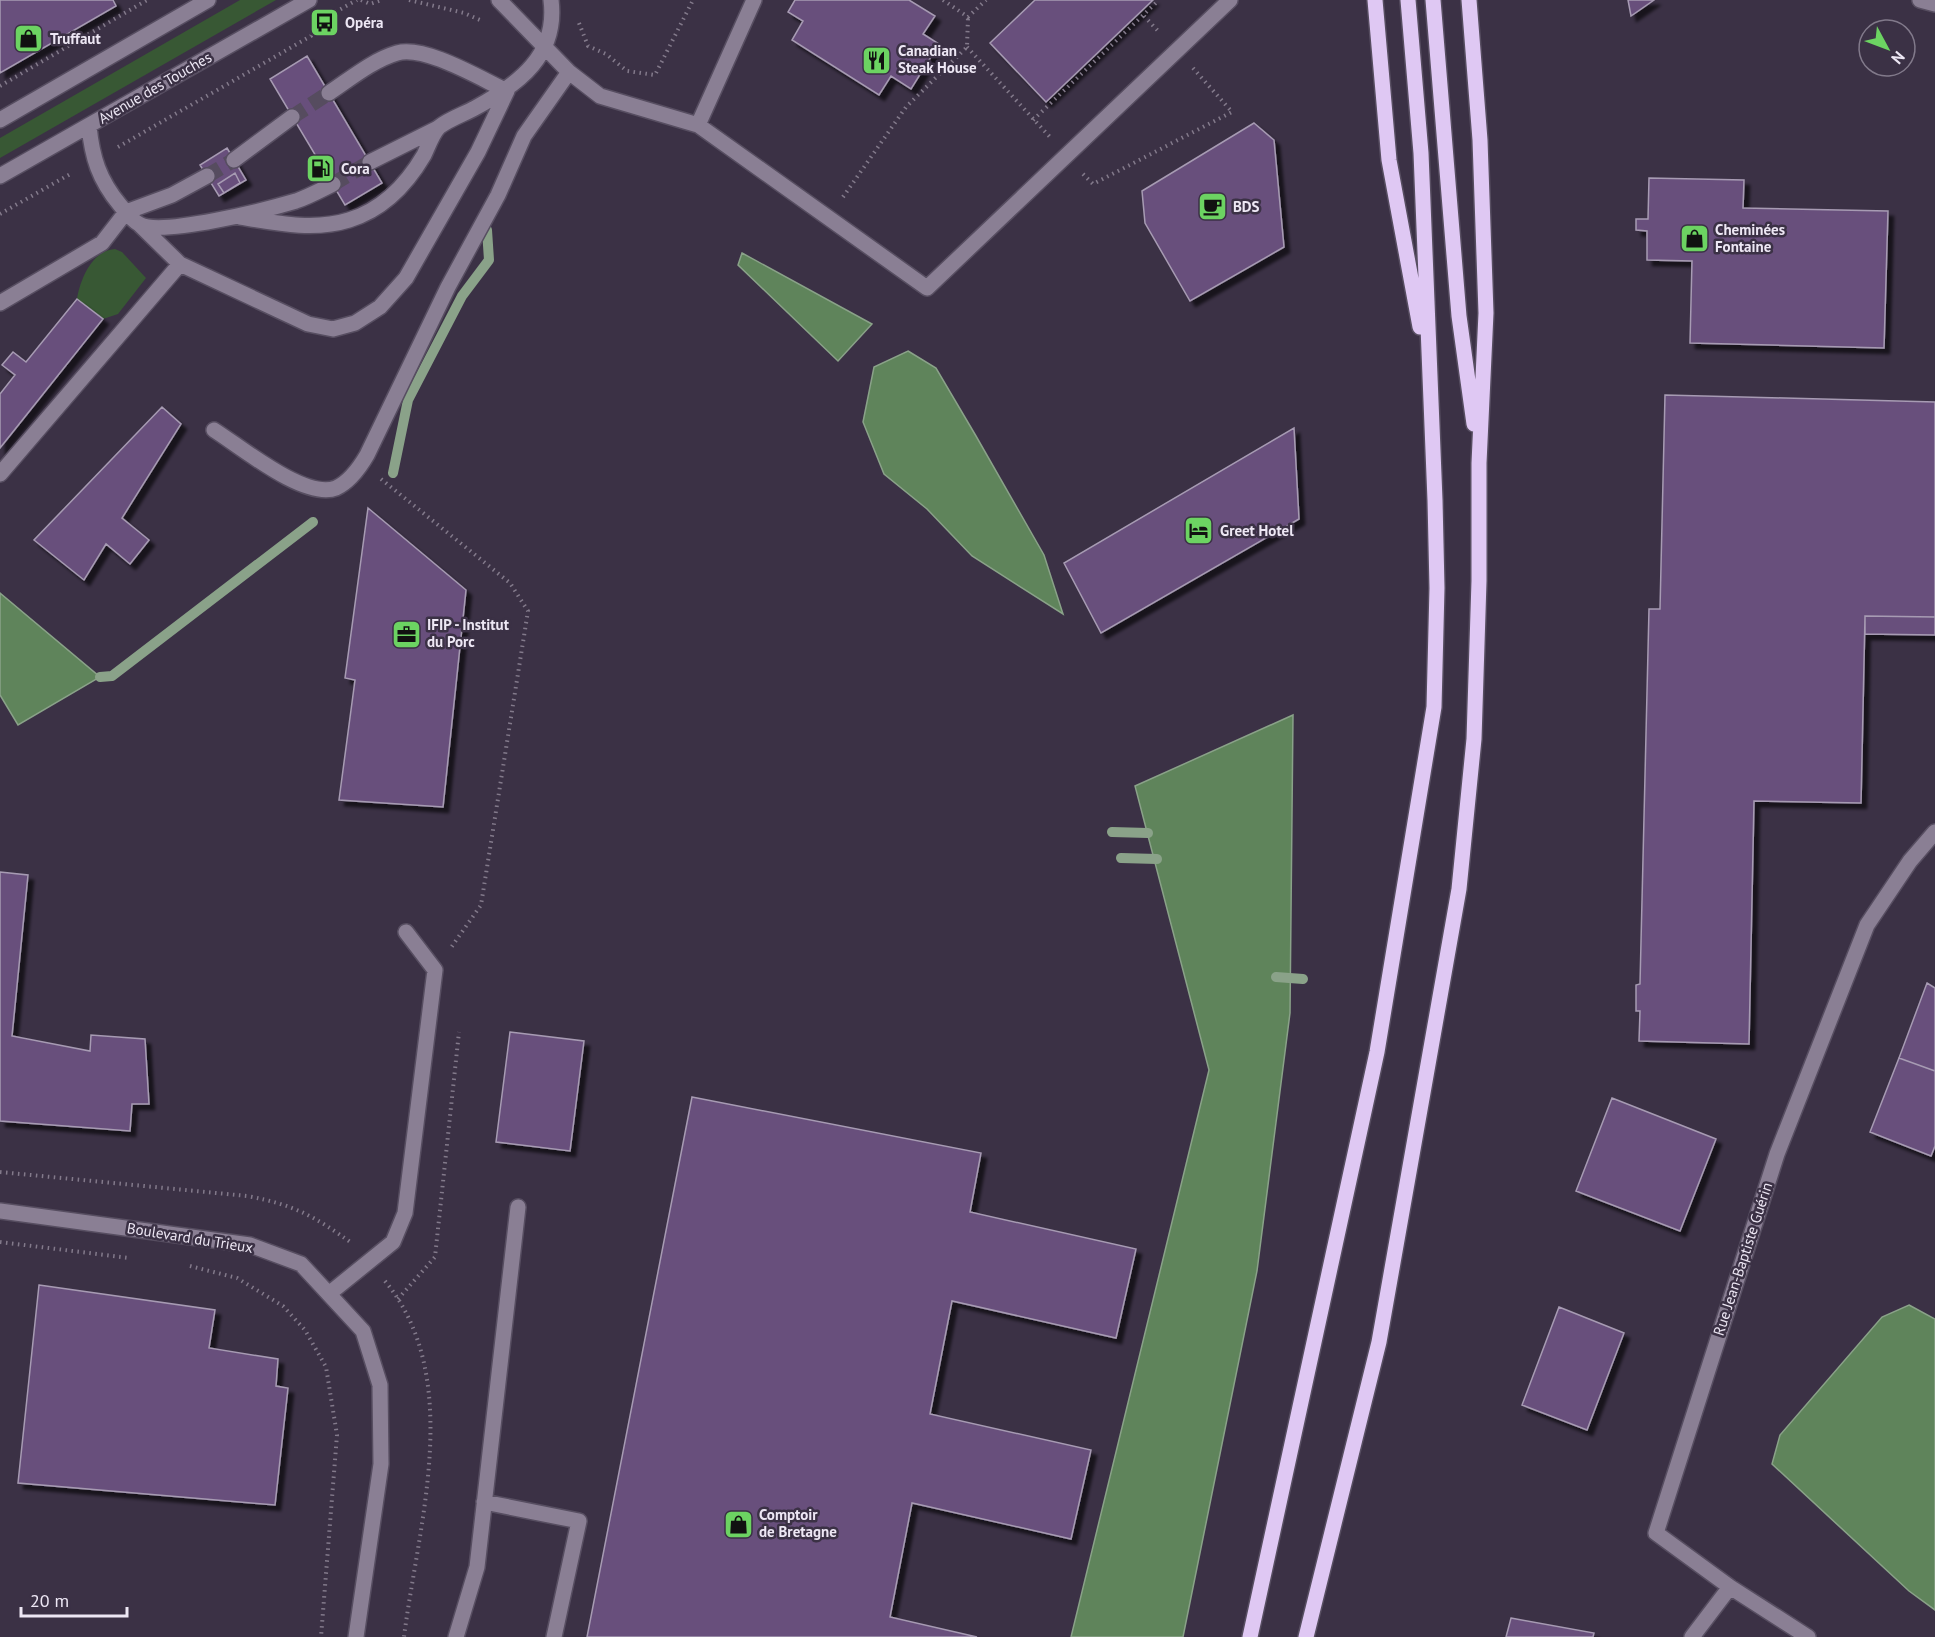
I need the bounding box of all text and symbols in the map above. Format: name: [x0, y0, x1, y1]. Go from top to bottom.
bus stop icon: Opéra: [308, 7, 340, 39]
place label: Opéra: [345, 13, 383, 32]
north arrow: [1857, 18, 1917, 78]
shop icon: Truffaut: [13, 23, 45, 55]
place label: Truffaut: [50, 29, 101, 48]
place label: Canadian Steak House: [898, 41, 977, 77]
restaurant icon: Canadian Steak House: [861, 44, 893, 76]
street label: Avenue des Touches: [95, 47, 215, 128]
text: N: [1887, 47, 1909, 68]
fuel station icon: Cora: [304, 153, 336, 185]
place label: Cora: [341, 159, 370, 178]
cafe icon: BDS: [1196, 191, 1228, 223]
place label: BDS: [1233, 197, 1260, 216]
place label: Cheminées Fontaine: [1715, 220, 1785, 256]
shop icon: Cheminées Fontaine: [1678, 223, 1710, 255]
hotel icon: Greet Hotel: [1183, 515, 1215, 547]
place label: Greet Hotel: [1220, 521, 1294, 540]
place label: IFIP - Institut du Porc: [427, 615, 510, 651]
office icon: IFIP - Institut du Porc: [390, 618, 422, 650]
street label: Rue Jean-Baptiste Guérin: [1709, 1180, 1776, 1338]
street label: Boulevard du Trieux: [126, 1218, 255, 1257]
place label: Comptoir de Bretagne: [759, 1505, 837, 1541]
shop icon: Comptoir de Bretagne: [722, 1508, 754, 1540]
scale bar: [21, 1580, 128, 1618]
text: 20 m: [30, 1589, 69, 1612]

